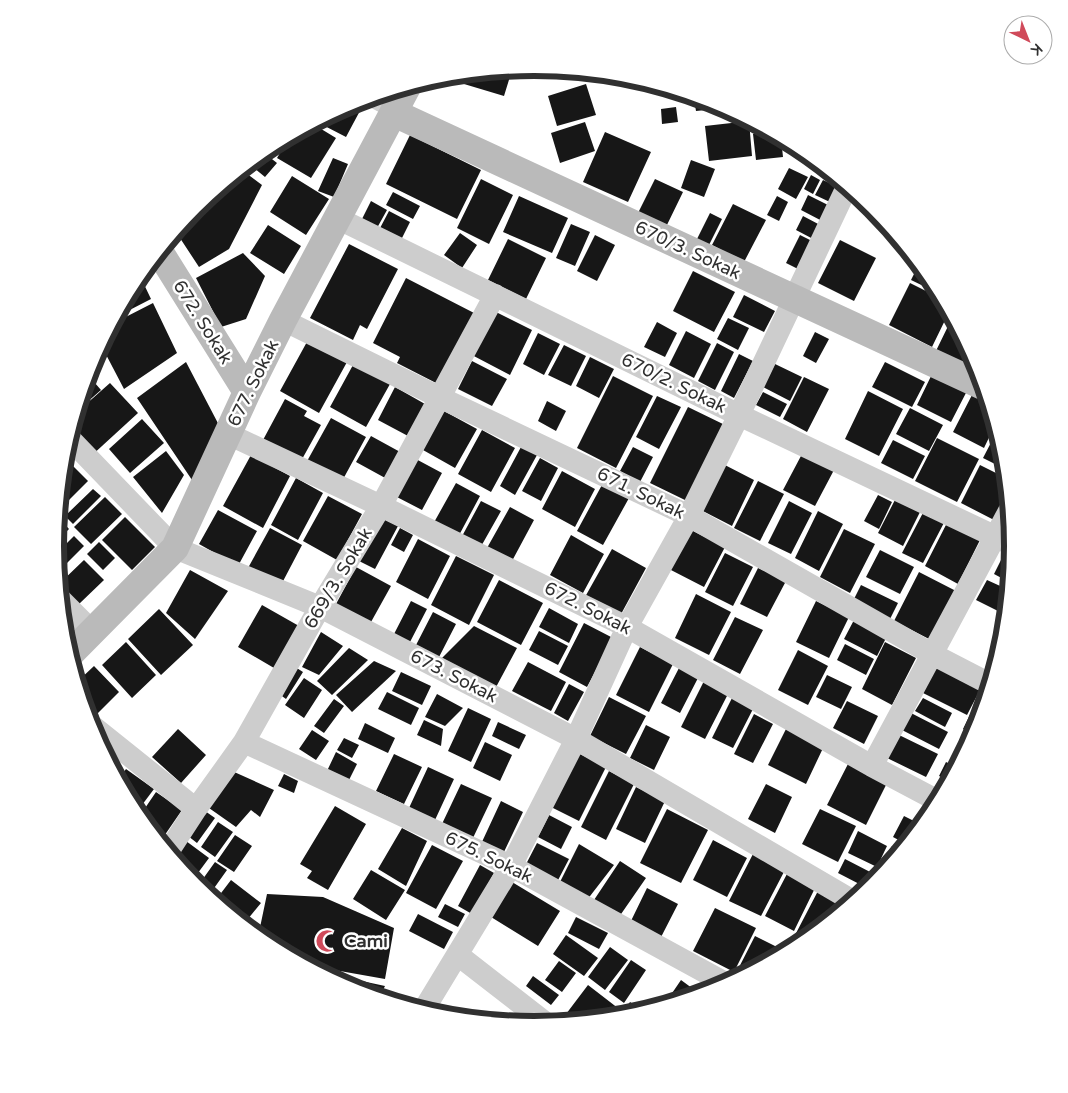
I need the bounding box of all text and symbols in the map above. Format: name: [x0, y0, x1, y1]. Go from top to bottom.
north arrow: [1003, 15, 1053, 65]
text: K: [1027, 40, 1046, 59]
street label: 670/3. Sokak: [632, 216, 745, 284]
street label: 672. Sokak: [169, 276, 238, 368]
street label: 677. Sokak: [223, 336, 284, 430]
street label: 670/2. Sokak: [618, 348, 730, 418]
street label: 671. Sokak: [594, 462, 689, 524]
street label: 669/3. Sokak: [299, 523, 377, 633]
street label: 672. Sokak: [541, 577, 635, 639]
street label: 673. Sokak: [407, 645, 501, 707]
street label: 675. Sokak: [442, 826, 537, 888]
mosque icon: Cami: [314, 928, 340, 954]
place label: Cami: [344, 930, 388, 952]

